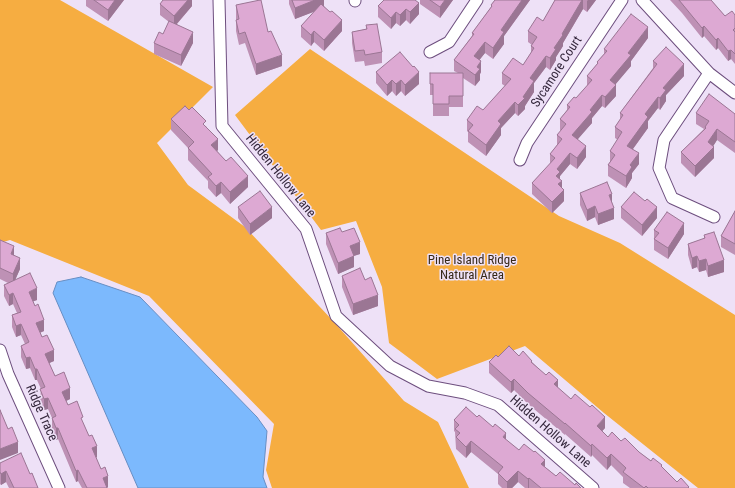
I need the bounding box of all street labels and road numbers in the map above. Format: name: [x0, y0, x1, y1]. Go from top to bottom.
street label: Sycamore Court: [528, 33, 586, 111]
street label: Hidden Hollow Lane: [242, 131, 318, 221]
street label: Ridge Trace: [22, 382, 60, 444]
street label: Hidden Hollow Lane: [506, 392, 594, 472]

